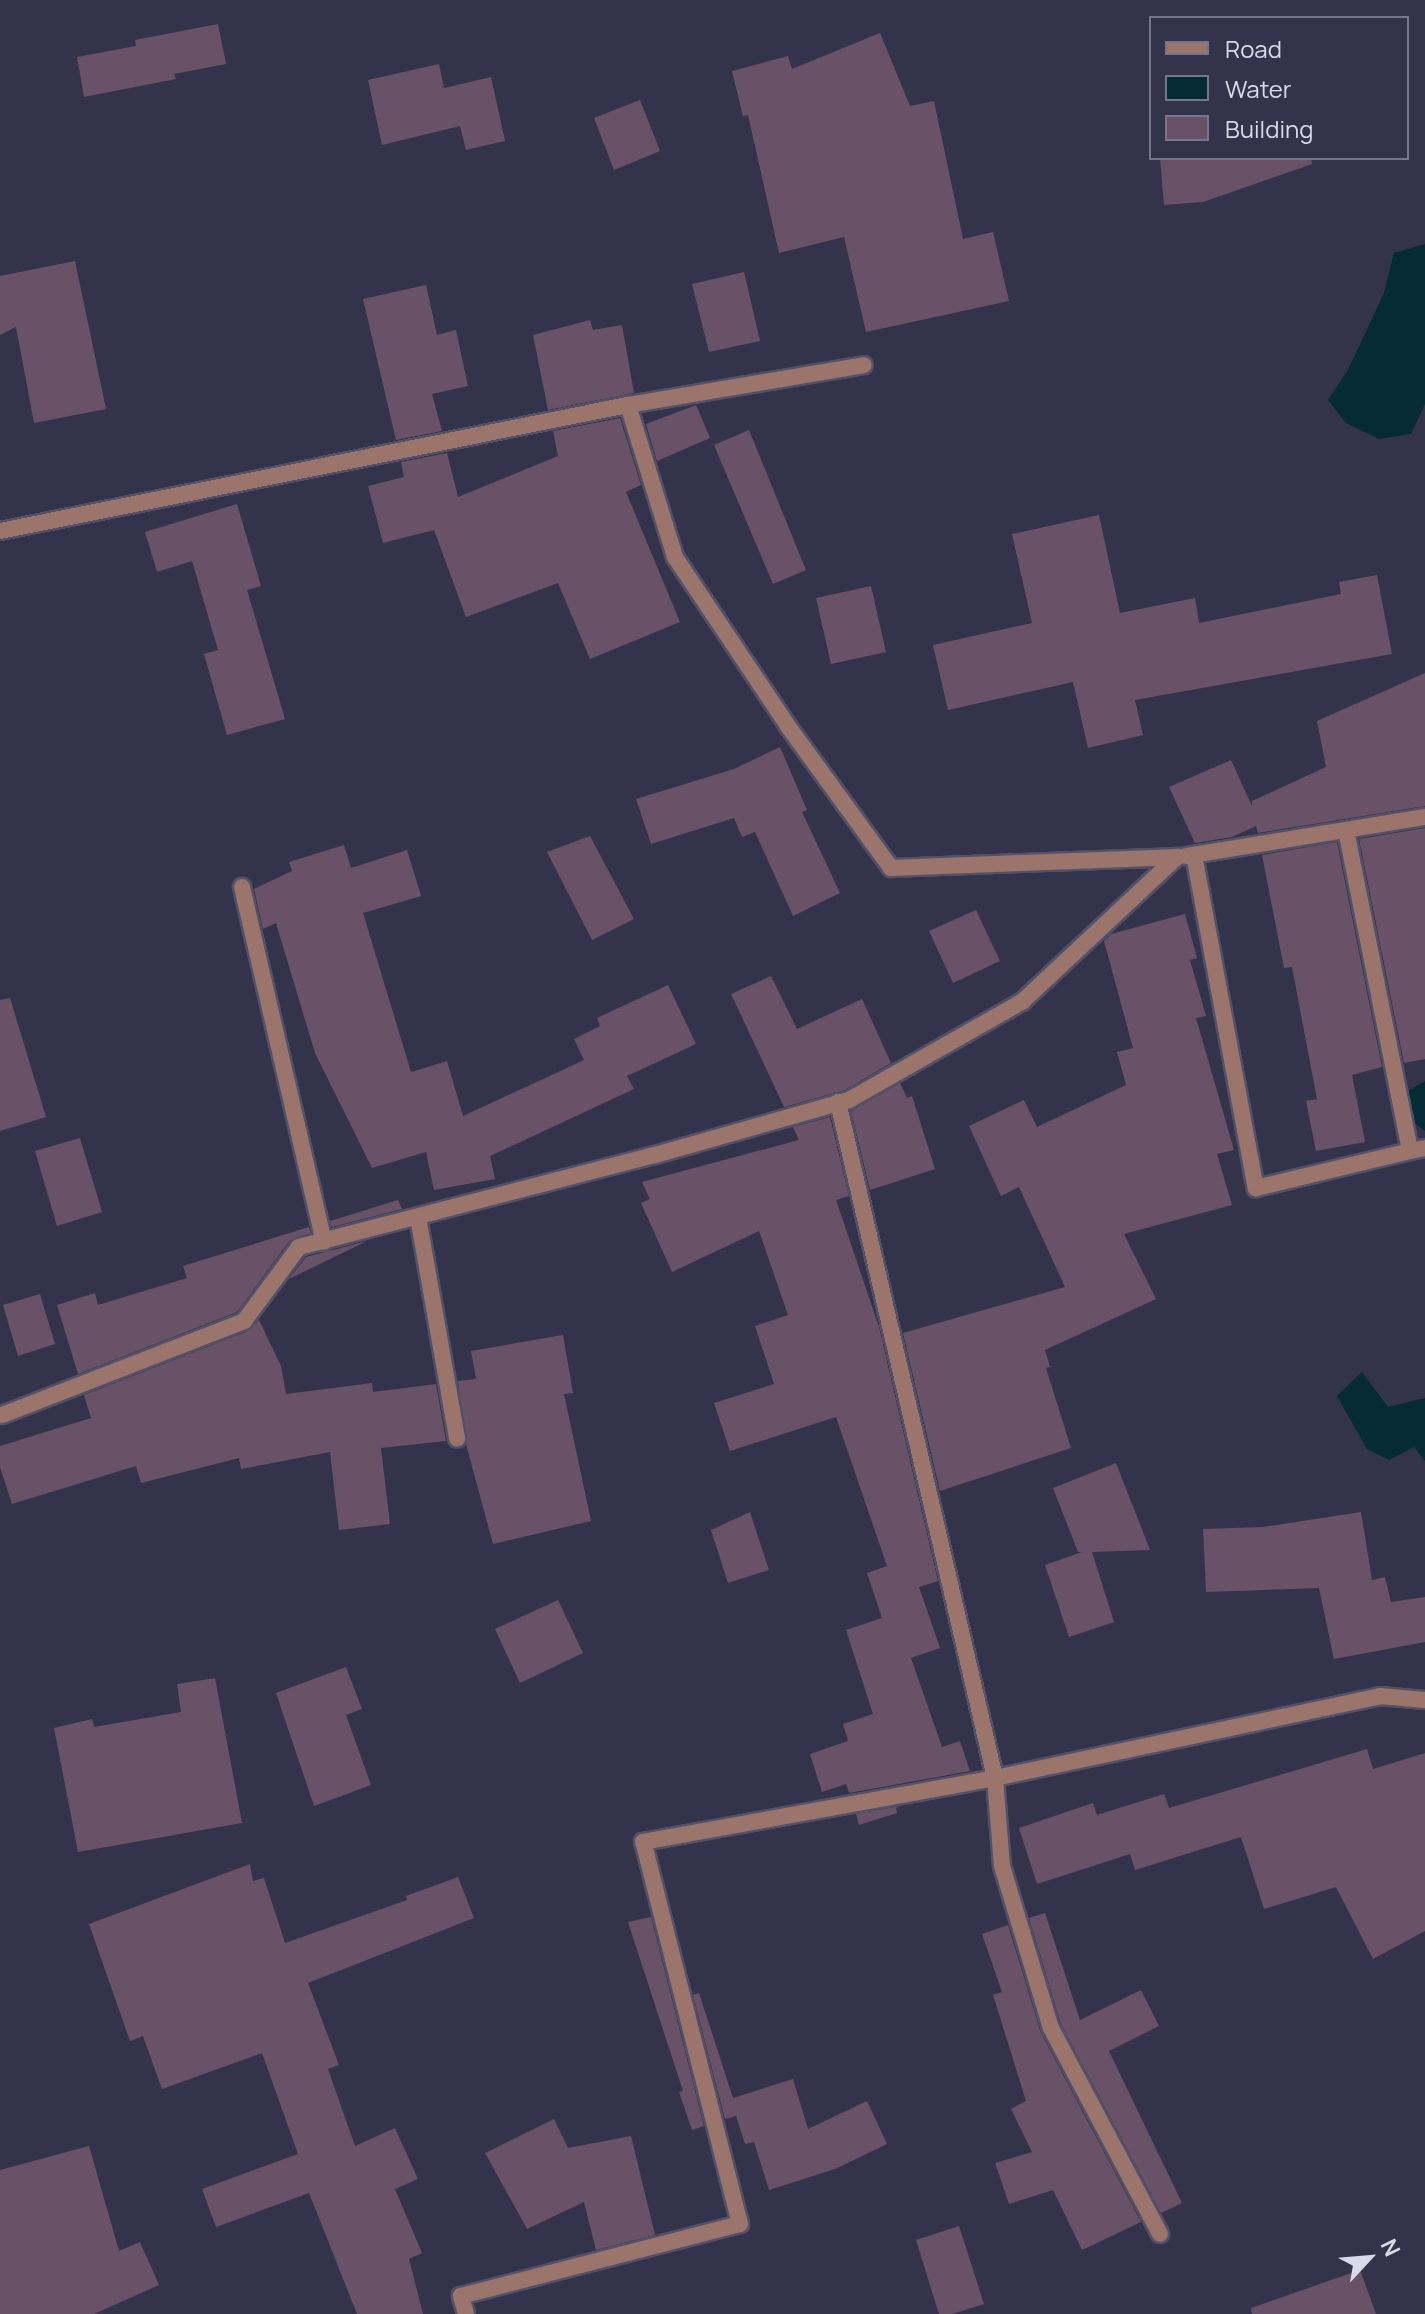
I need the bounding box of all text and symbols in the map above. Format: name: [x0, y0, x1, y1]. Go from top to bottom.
legend: [1149, 16, 1409, 160]
text: Road: [1225, 32, 1282, 65]
text: Water: [1225, 72, 1292, 105]
text: Building: [1225, 112, 1313, 145]
north arrow: [1329, 2218, 1409, 2298]
text: N: [1374, 2234, 1408, 2261]

